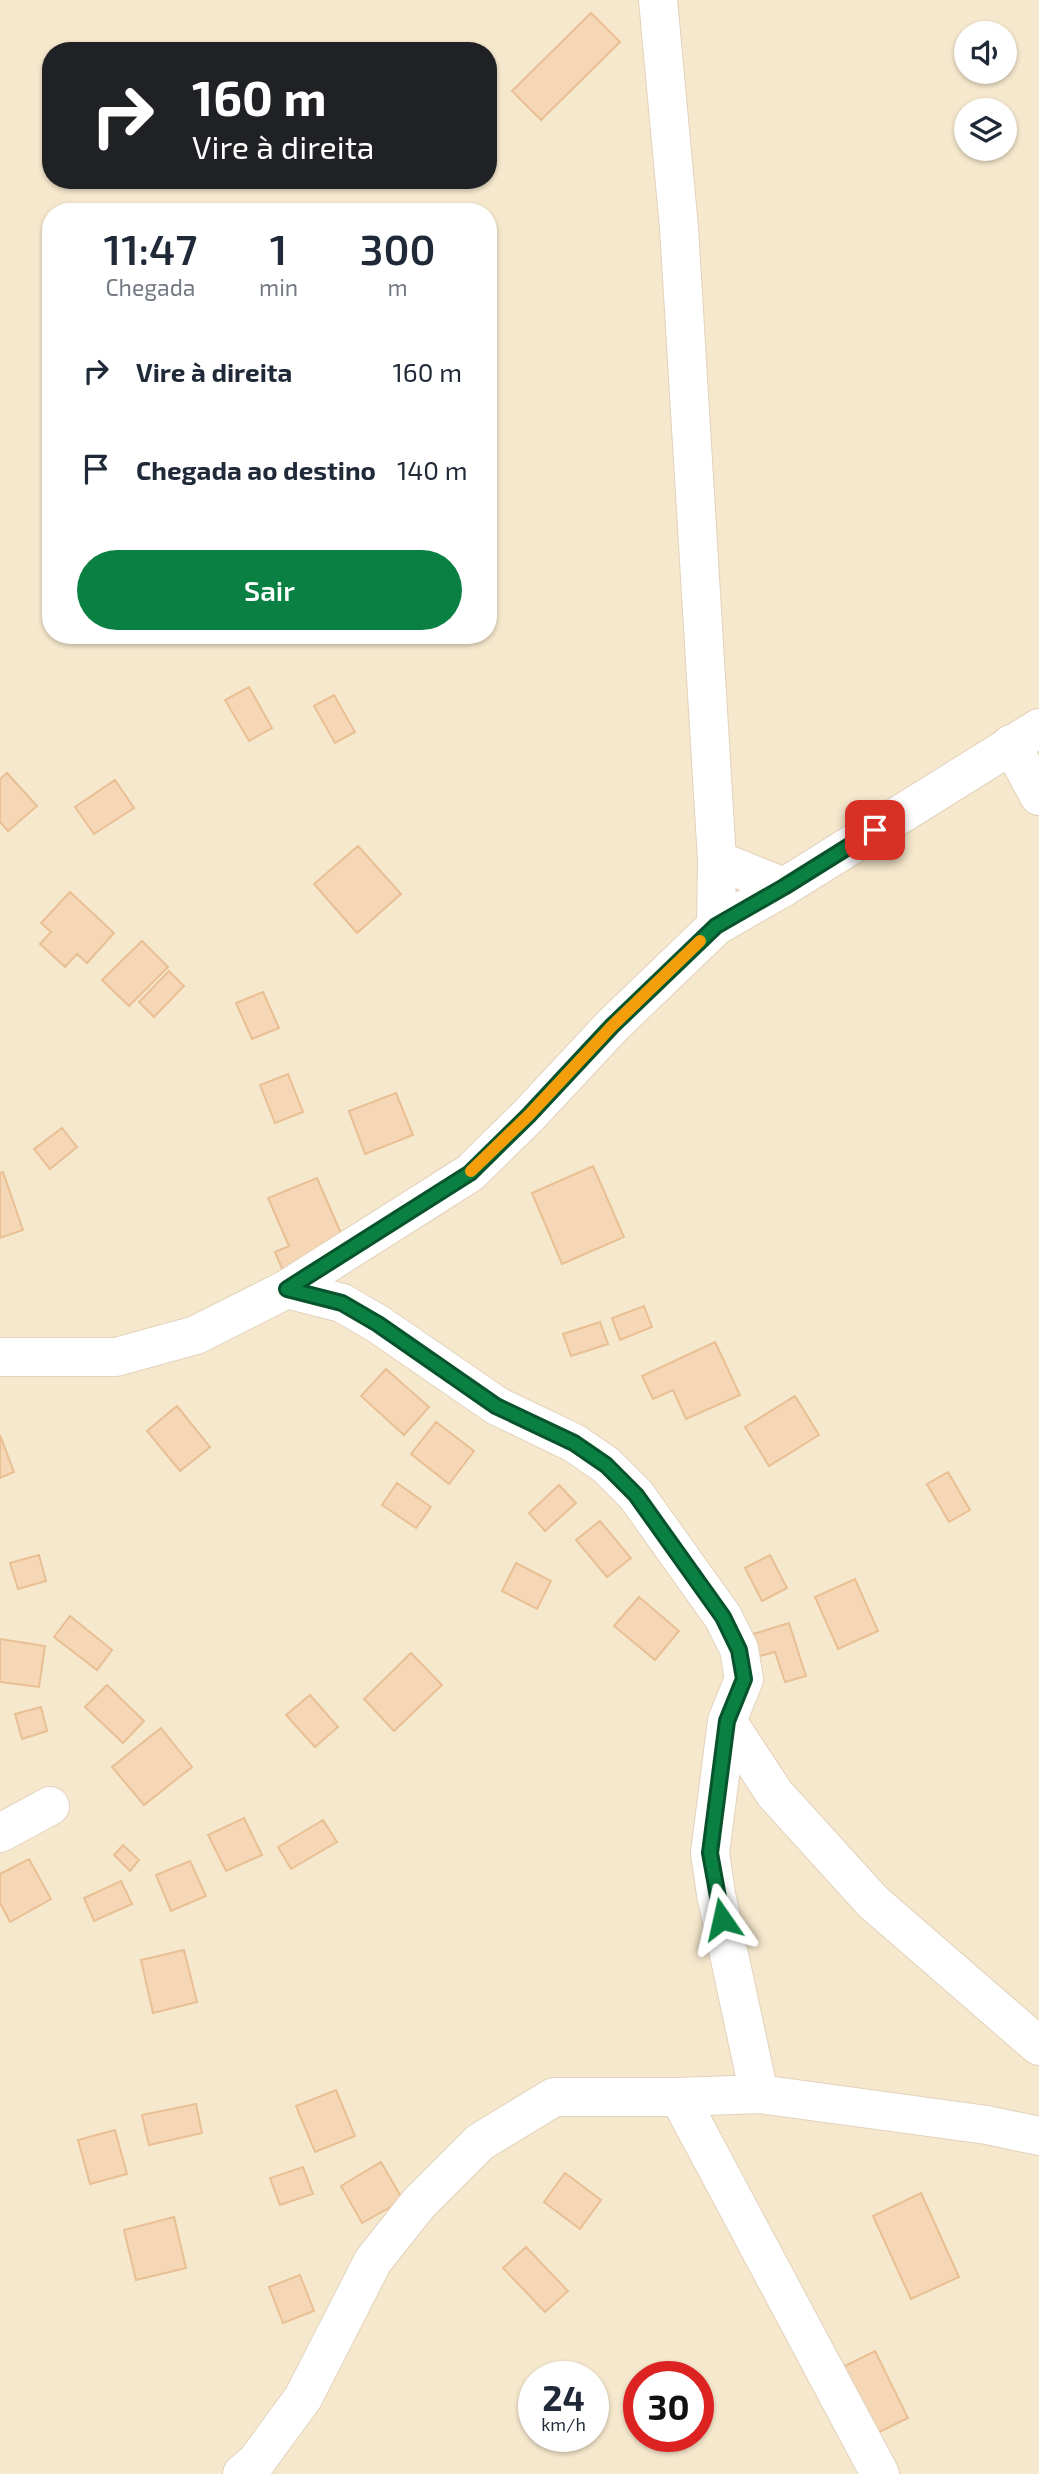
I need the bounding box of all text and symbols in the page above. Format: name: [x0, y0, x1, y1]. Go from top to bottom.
map controls: [954, 21, 1017, 161]
button: sound: [954, 21, 1017, 84]
text: 160 m: [192, 67, 327, 126]
icon: right: [77, 70, 168, 161]
button: layers: [954, 98, 1017, 161]
text: Vire à direita: [192, 127, 374, 165]
text: 11:47: [104, 223, 197, 273]
text: 1: [270, 223, 287, 273]
text: 300: [360, 223, 435, 273]
text: Chegada: [106, 273, 195, 301]
text: min: [259, 273, 298, 301]
text: m: [388, 273, 408, 301]
icon: right: [77, 352, 115, 390]
text: Vire à direita: [136, 356, 292, 387]
text: 160 m: [393, 356, 462, 387]
icon: arrive: [77, 450, 115, 488]
text: Chegada ao destino: [136, 454, 376, 485]
text: 140 m: [397, 454, 468, 485]
button: Sair: [77, 550, 462, 630]
pin: [845, 800, 905, 860]
icon: arrive: [856, 811, 894, 849]
position arrow: [685, 1882, 759, 1956]
speed limit sign: 30: [623, 2361, 714, 2452]
text: 24: [542, 2376, 585, 2418]
text: km/h: [541, 2413, 586, 2435]

